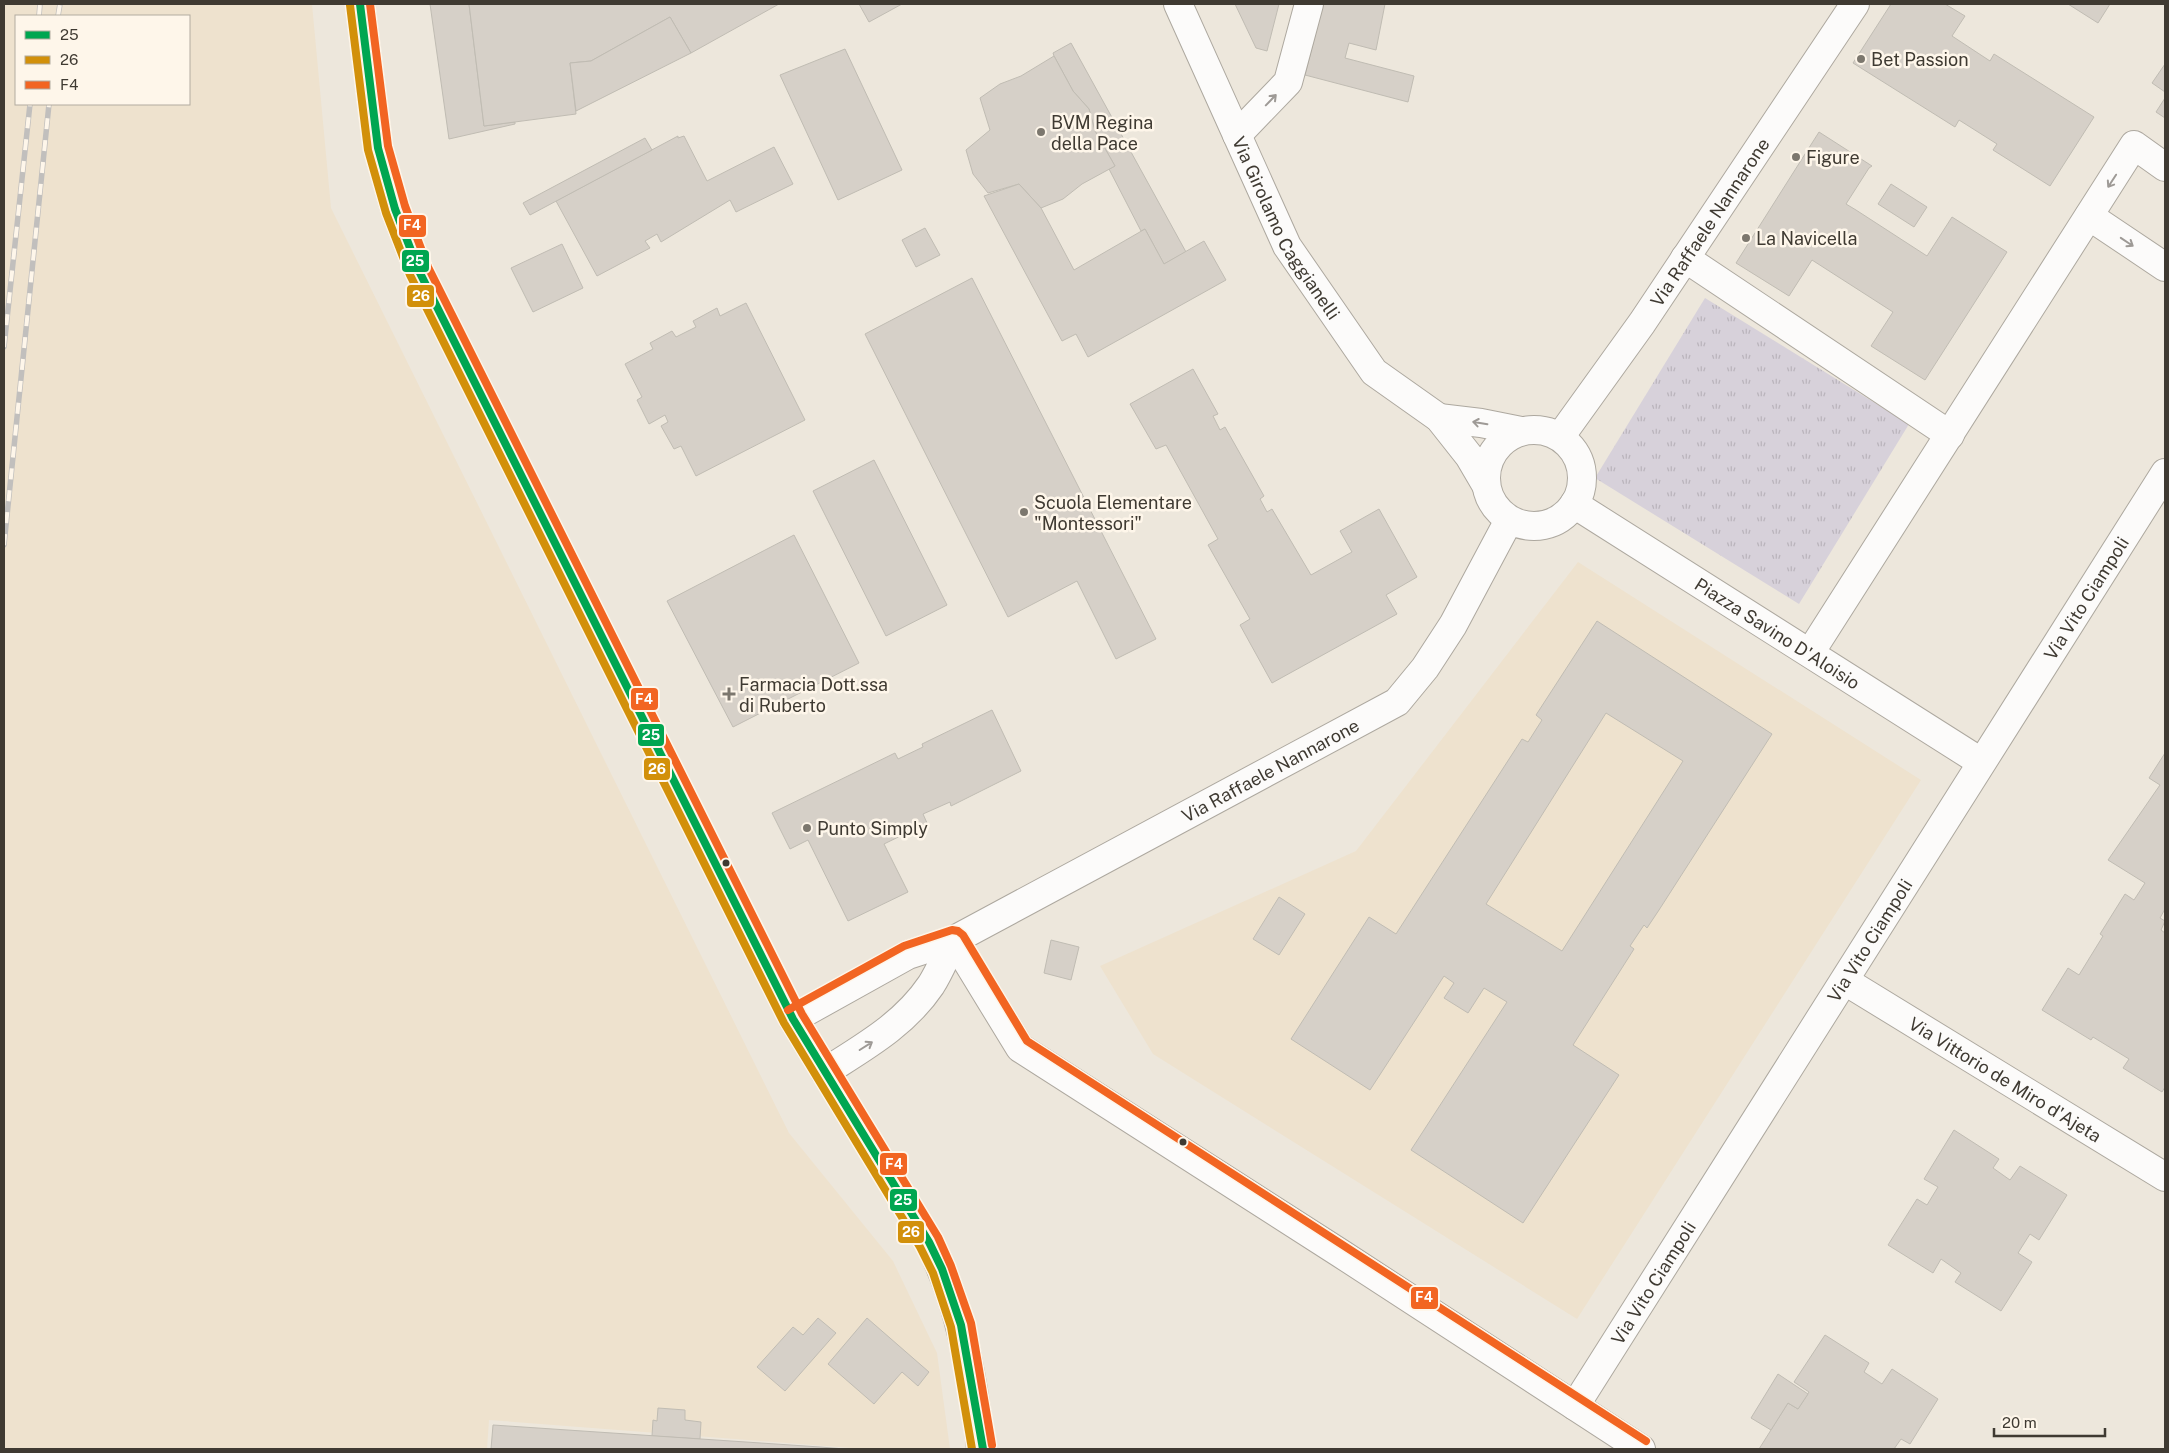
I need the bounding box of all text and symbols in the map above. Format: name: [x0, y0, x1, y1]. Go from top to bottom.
legend: [15, 15, 190, 105]
text: 25: [60, 26, 79, 43]
place label: Bet Passion: [1871, 49, 1969, 70]
text: 26: [60, 51, 78, 68]
marker: Bet Passion: [1855, 53, 1867, 65]
text: F4: [60, 76, 78, 93]
one-way arrow: [1265, 94, 1277, 106]
place label: BVM Regina della Pace: [1051, 112, 1153, 154]
marker: BVM Regina della Pace: [1035, 126, 1047, 138]
street label: Via Girolamo Caggianelli: [1228, 133, 1345, 323]
street label: Via Raffaele Nannarone: [1646, 134, 1773, 310]
place label: Figure: [1806, 147, 1860, 168]
marker: Figure: [1790, 151, 1802, 163]
one-way arrow: [2106, 173, 2116, 187]
line badge: F4: [398, 214, 427, 238]
text: F4: [403, 217, 421, 233]
place label: La Navicella: [1756, 228, 1858, 249]
marker: La Navicella: [1740, 232, 1752, 244]
one-way arrow: [2120, 236, 2134, 247]
line badge: 25: [401, 249, 430, 273]
text: 25: [406, 253, 424, 269]
line badge: 26: [406, 284, 435, 308]
text: 26: [412, 288, 430, 304]
one-way arrow: [1472, 418, 1488, 428]
place label: Scuola Elementare "Montessori": [1034, 492, 1192, 534]
marker: Scuola Elementare "Montessori": [1018, 506, 1030, 518]
street label: Via Vito Ciampoli: [2039, 533, 2133, 663]
street label: Piazza Savino D'Aloisio: [1691, 573, 1864, 693]
place label: Farmacia Dott.ssa di Ruberto: [739, 674, 888, 716]
line badge: F4: [630, 687, 659, 711]
marker: Farmacia Dott.ssa di Ruberto: [723, 688, 735, 700]
text: F4: [635, 691, 653, 707]
street label: Via Raffaele Nannarone: [1178, 714, 1362, 826]
line badge: 25: [637, 723, 665, 747]
text: 25: [642, 727, 660, 743]
line badge: 26: [643, 757, 671, 781]
text: 26: [648, 761, 666, 777]
place label: Punto Simply: [817, 818, 928, 839]
marker: Punto Simply: [801, 822, 813, 834]
unlabelled marker: [721, 858, 731, 868]
street label: Via Vito Ciampoli: [1823, 875, 1916, 1006]
street label: Via Vittorio de Miro d'Ajeta: [1905, 1012, 2105, 1146]
one-way arrow: [858, 1041, 872, 1051]
unlabelled marker: [1178, 1137, 1188, 1147]
line badge: F4: [879, 1152, 908, 1176]
text: F4: [885, 1156, 903, 1172]
line badge: 25: [889, 1188, 918, 1212]
text: 25: [894, 1192, 912, 1208]
street label: Via Vito Ciampoli: [1606, 1217, 1700, 1348]
line badge: 26: [897, 1220, 925, 1244]
text: 26: [902, 1224, 920, 1240]
line badge: F4: [1410, 1286, 1439, 1310]
text: F4: [1415, 1289, 1433, 1305]
scale bar: [1994, 1406, 2105, 1438]
text: 20 m: [2002, 1414, 2037, 1431]

